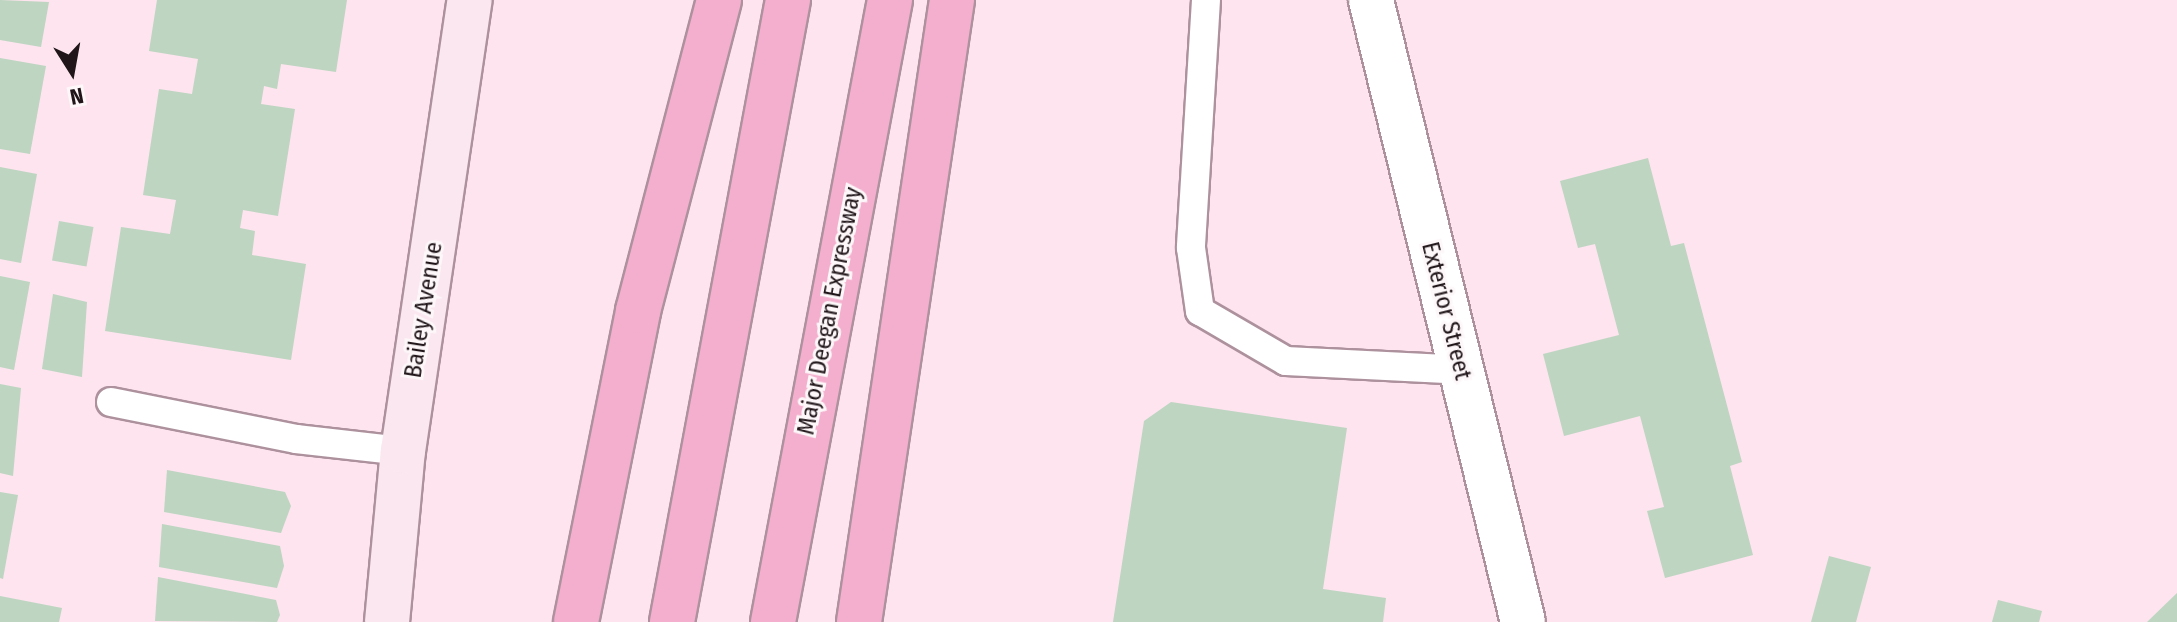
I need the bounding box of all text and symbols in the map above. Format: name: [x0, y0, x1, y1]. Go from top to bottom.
north arrow: [32, 32, 112, 112]
text: N: [68, 82, 86, 111]
street label: Major Deegan Expressway: [792, 185, 868, 437]
street label: Exterior Street: [1415, 239, 1477, 383]
street label: Bailey Avenue: [399, 240, 449, 380]

